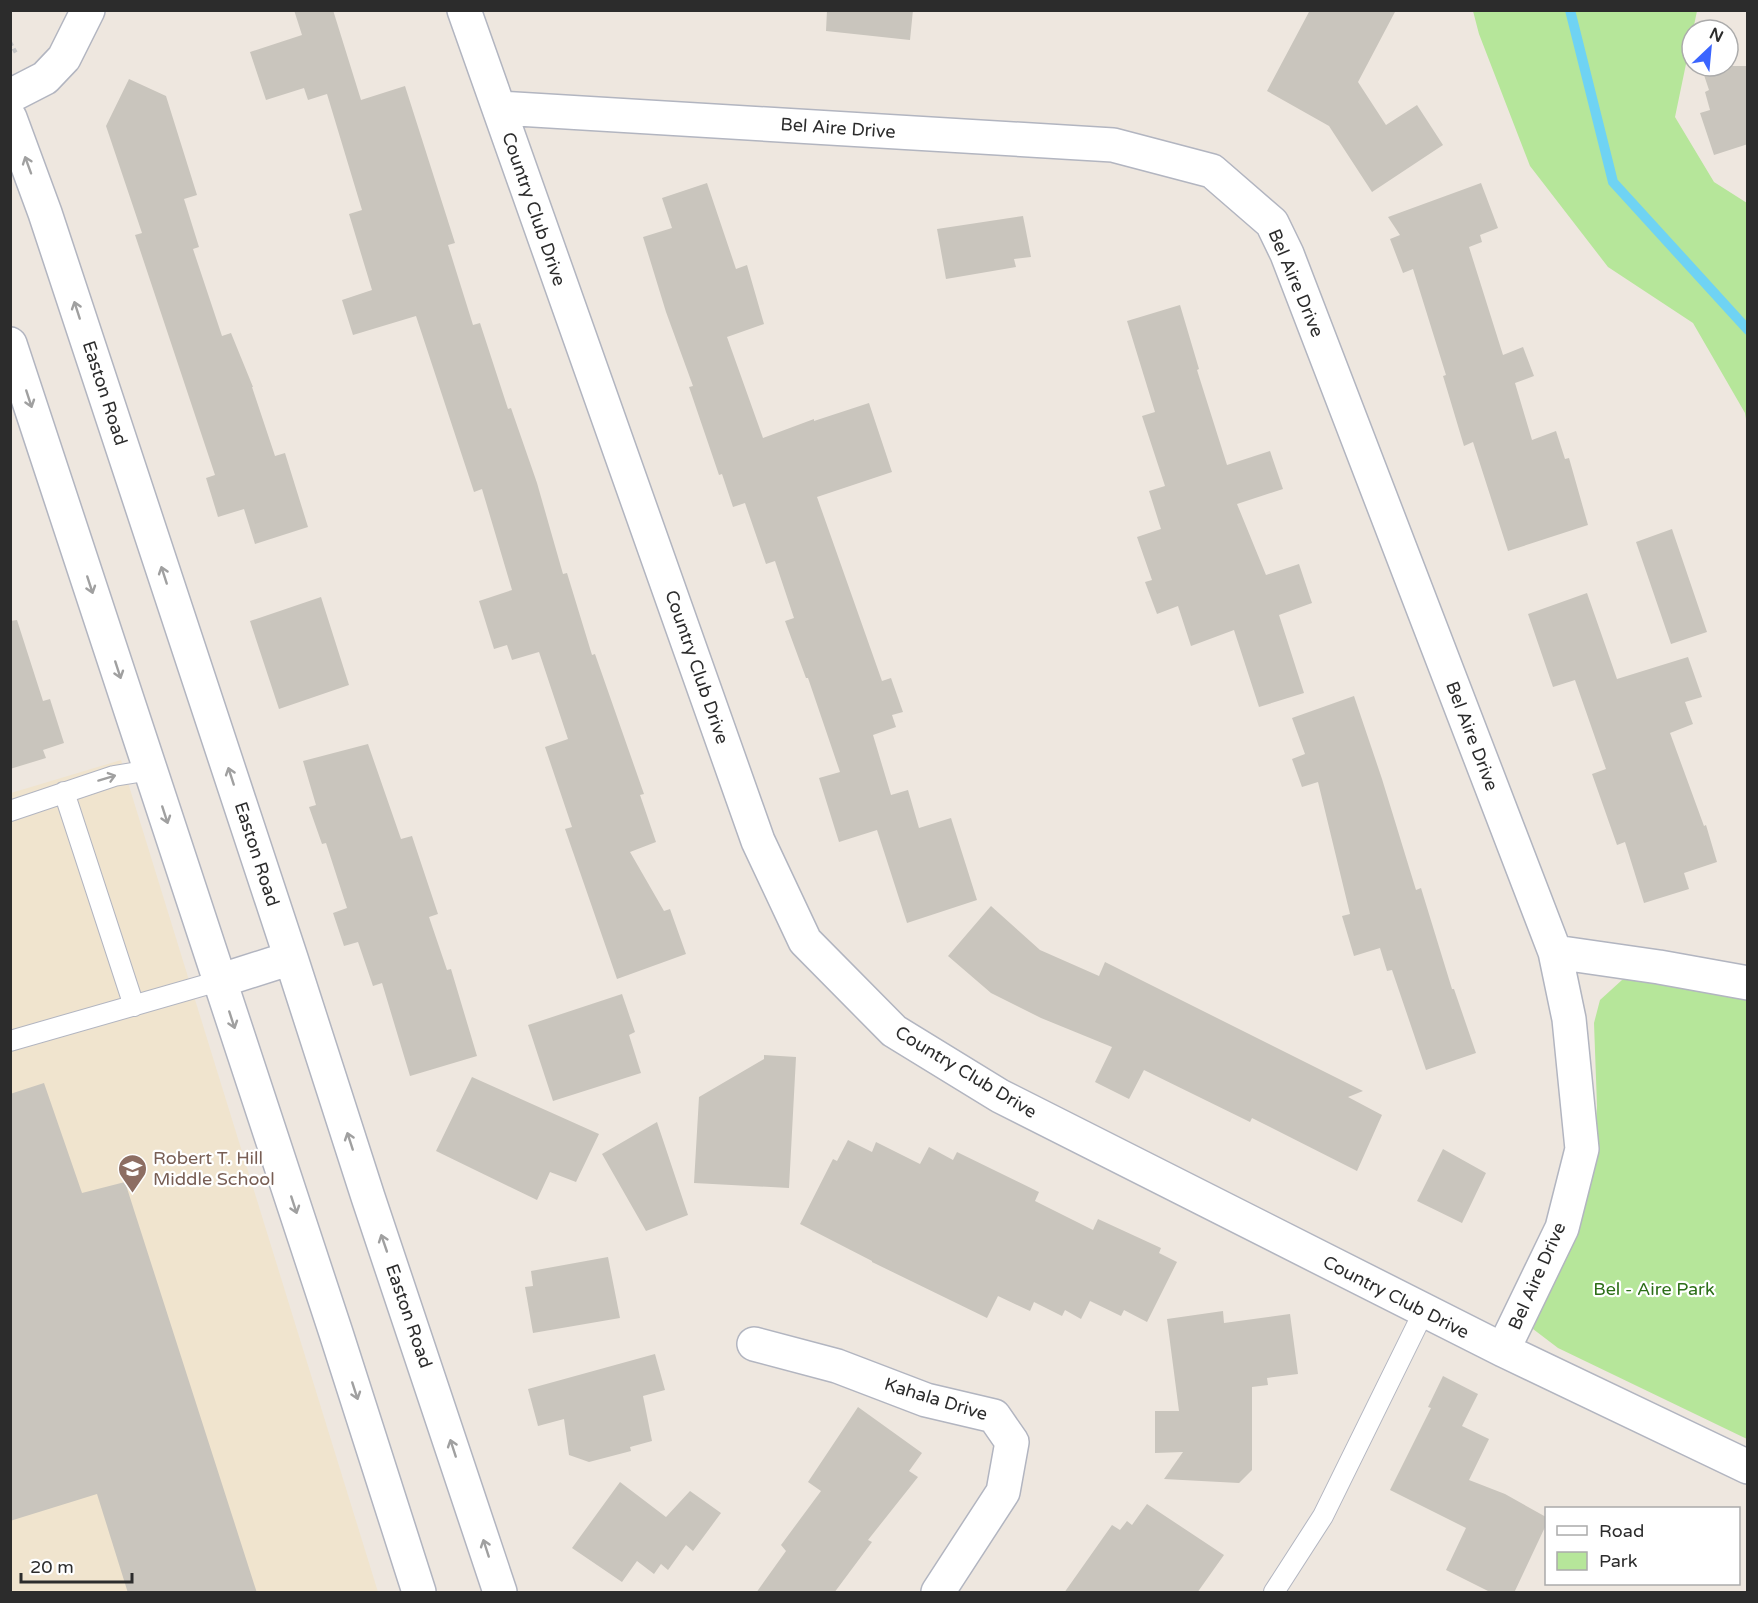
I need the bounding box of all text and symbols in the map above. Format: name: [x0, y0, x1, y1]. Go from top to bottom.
north arrow: [1680, 18, 1740, 78]
text: N: [1706, 24, 1726, 47]
street label: Bel Aire Drive: [780, 113, 896, 143]
street label: Country Club Drive: [497, 129, 571, 289]
one-way arrow: [21, 156, 32, 175]
street label: Bel Aire Drive: [1263, 226, 1329, 340]
one-way arrow: [71, 301, 82, 320]
street label: Easton Road: [78, 338, 132, 448]
one-way arrow: [24, 389, 35, 408]
one-way arrow: [158, 566, 169, 585]
one-way arrow: [85, 575, 96, 594]
street label: Country Club Drive: [660, 587, 734, 747]
one-way arrow: [113, 660, 124, 679]
street label: Bel Aire Drive: [1441, 678, 1503, 794]
one-way arrow: [225, 767, 236, 786]
one-way arrow: [97, 772, 116, 783]
street label: Easton Road: [230, 799, 284, 909]
one-way arrow: [161, 805, 172, 824]
one-way arrow: [227, 1010, 238, 1029]
street label: Country Club Drive: [891, 1021, 1041, 1123]
one-way arrow: [344, 1132, 355, 1151]
place label: Robert T. Hill Middle School: [153, 1147, 275, 1190]
school or university icon: Robert T. Hill Middle School: [116, 1152, 148, 1194]
one-way arrow: [289, 1195, 300, 1214]
street label: Bel Aire Drive: [1503, 1219, 1571, 1333]
one-way arrow: [377, 1234, 388, 1253]
street label: Country Club Drive: [1319, 1251, 1473, 1343]
street label: Easton Road: [381, 1261, 437, 1371]
park label: Bel - Aire Park: [1593, 1278, 1715, 1300]
street label: Kahala Drive: [882, 1373, 990, 1425]
one-way arrow: [350, 1381, 361, 1400]
one-way arrow: [446, 1439, 457, 1458]
legend: [1545, 1507, 1740, 1585]
text: Road: [1599, 1520, 1644, 1542]
one-way arrow: [479, 1539, 490, 1558]
scale bar: [21, 1546, 132, 1584]
text: Park: [1599, 1550, 1638, 1572]
text: 20 m: [30, 1556, 74, 1578]

